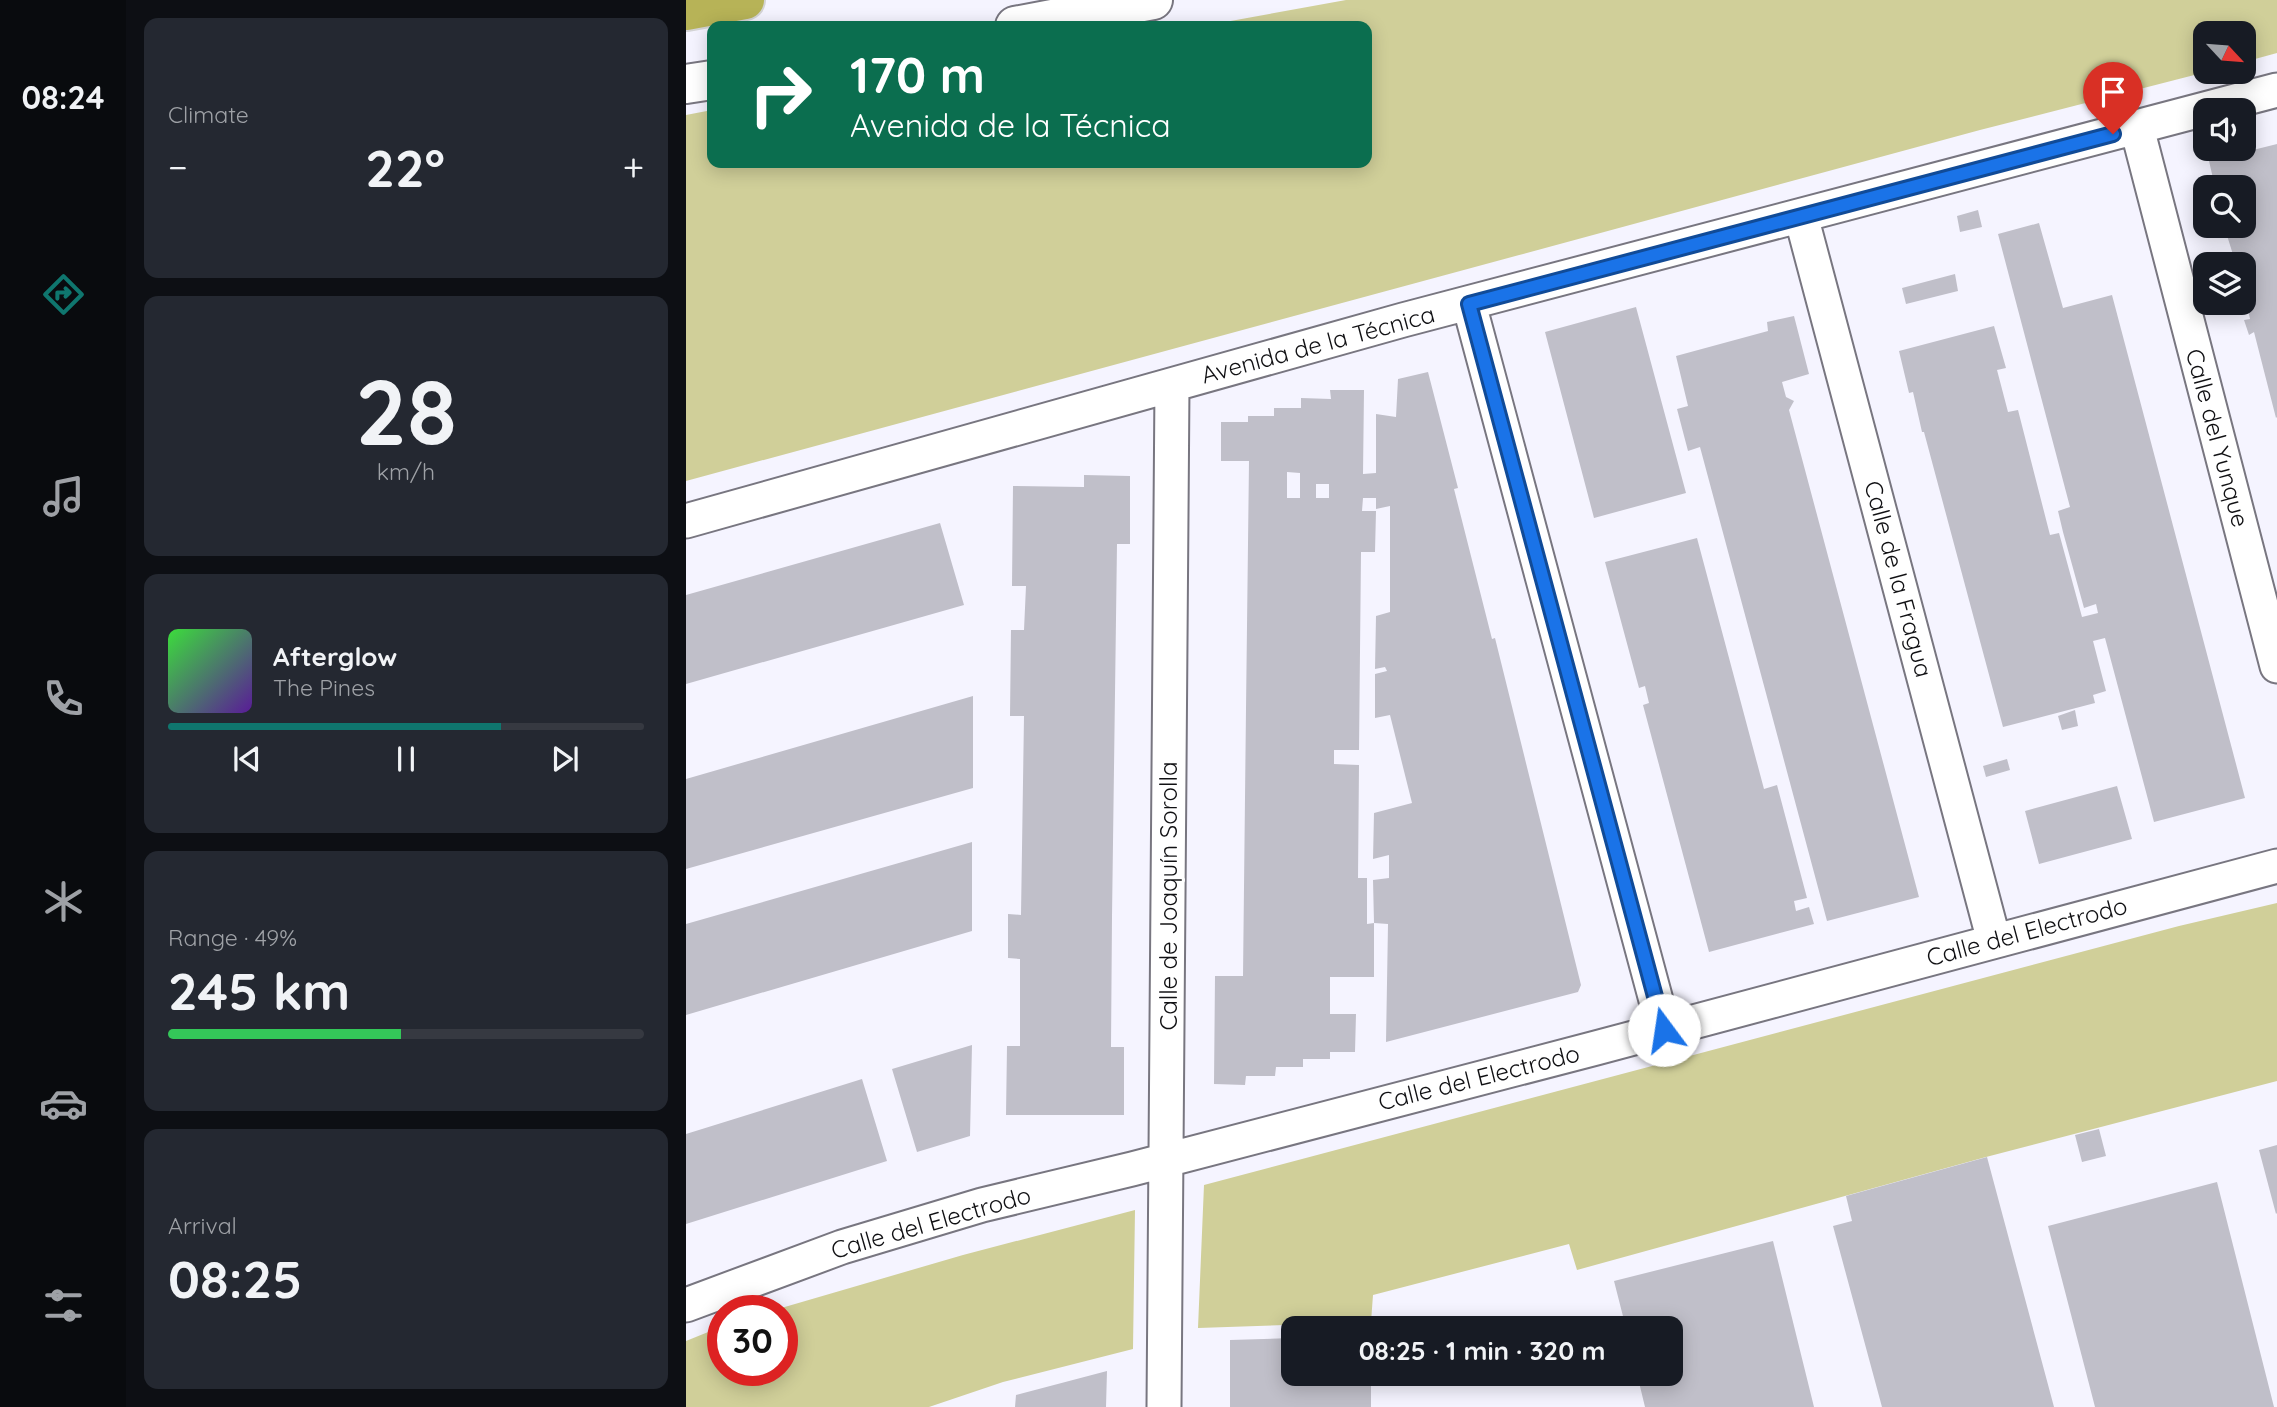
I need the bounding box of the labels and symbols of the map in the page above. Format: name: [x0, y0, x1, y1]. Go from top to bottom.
north arrow: [2193, 21, 2256, 84]
pin: [2083, 62, 2143, 134]
street label: Avenida de la Técnica: [1198, 298, 1438, 390]
street label: Calle del Yunque: [2180, 345, 2256, 530]
street label: Calle de la Fragua: [1858, 477, 1940, 680]
street label: Calle de Joaquín Sorolla: [1153, 761, 1183, 1031]
street label: Calle del Electrodo: [1923, 890, 2130, 972]
position arrow: [1627, 993, 1701, 1067]
street label: Calle del Electrodo: [1375, 1037, 1583, 1117]
street label: Calle del Electrodo: [827, 1179, 1034, 1265]
speed limit sign: 30: [707, 1295, 798, 1386]

